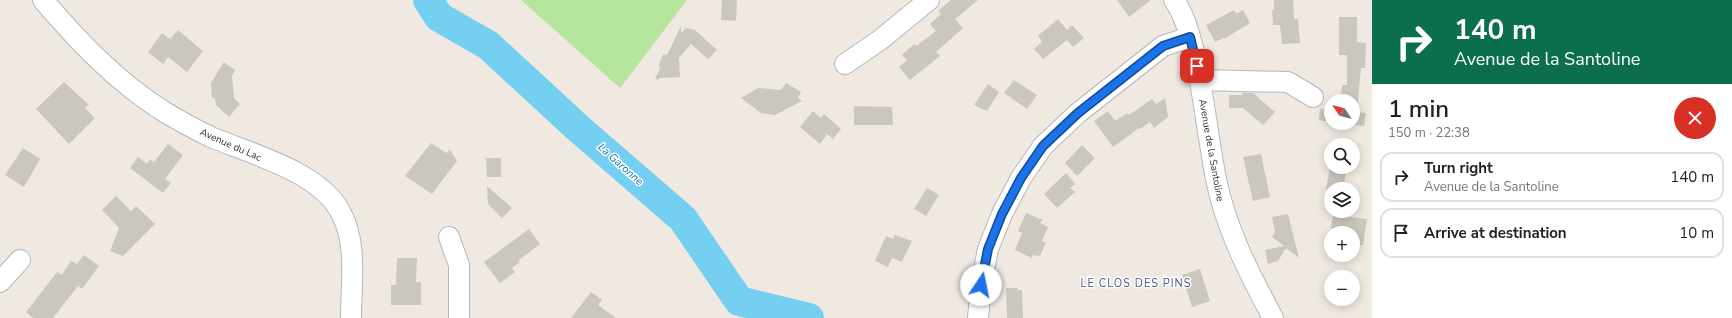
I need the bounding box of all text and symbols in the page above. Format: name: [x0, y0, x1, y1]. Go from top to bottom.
text: 140 m: [1454, 11, 1537, 49]
icon: right: [1388, 16, 1440, 68]
text: Avenue de la Santoline: [1454, 47, 1640, 71]
pin: [1180, 49, 1214, 83]
icon: arrive: [1186, 55, 1208, 77]
text: 1 min: [1388, 93, 1449, 125]
north arrow: [1324, 94, 1360, 130]
map controls: [1324, 94, 1360, 306]
button: close: [1674, 97, 1716, 139]
street label: Avenue de la Santoline: [1195, 98, 1227, 202]
text: 150 m · 22:38: [1388, 124, 1470, 142]
street label: Avenue du Lac: [198, 125, 264, 165]
button: search: [1324, 138, 1360, 174]
water label: La Garonne: [595, 140, 647, 189]
text: Turn right: [1424, 158, 1493, 178]
icon: right: [1390, 166, 1412, 188]
text: 140 m: [1670, 167, 1714, 187]
text: Avenue de la Santoline: [1424, 178, 1559, 196]
button: layers: [1324, 182, 1360, 218]
icon: arrive: [1390, 222, 1412, 244]
text: Arrive at destination: [1424, 223, 1567, 243]
text: 10 m: [1679, 223, 1714, 243]
button: +: [1324, 226, 1360, 262]
position arrow: [960, 264, 1002, 306]
button: −: [1324, 270, 1360, 306]
district label: LE CLOS DES PINS: [1081, 276, 1191, 291]

